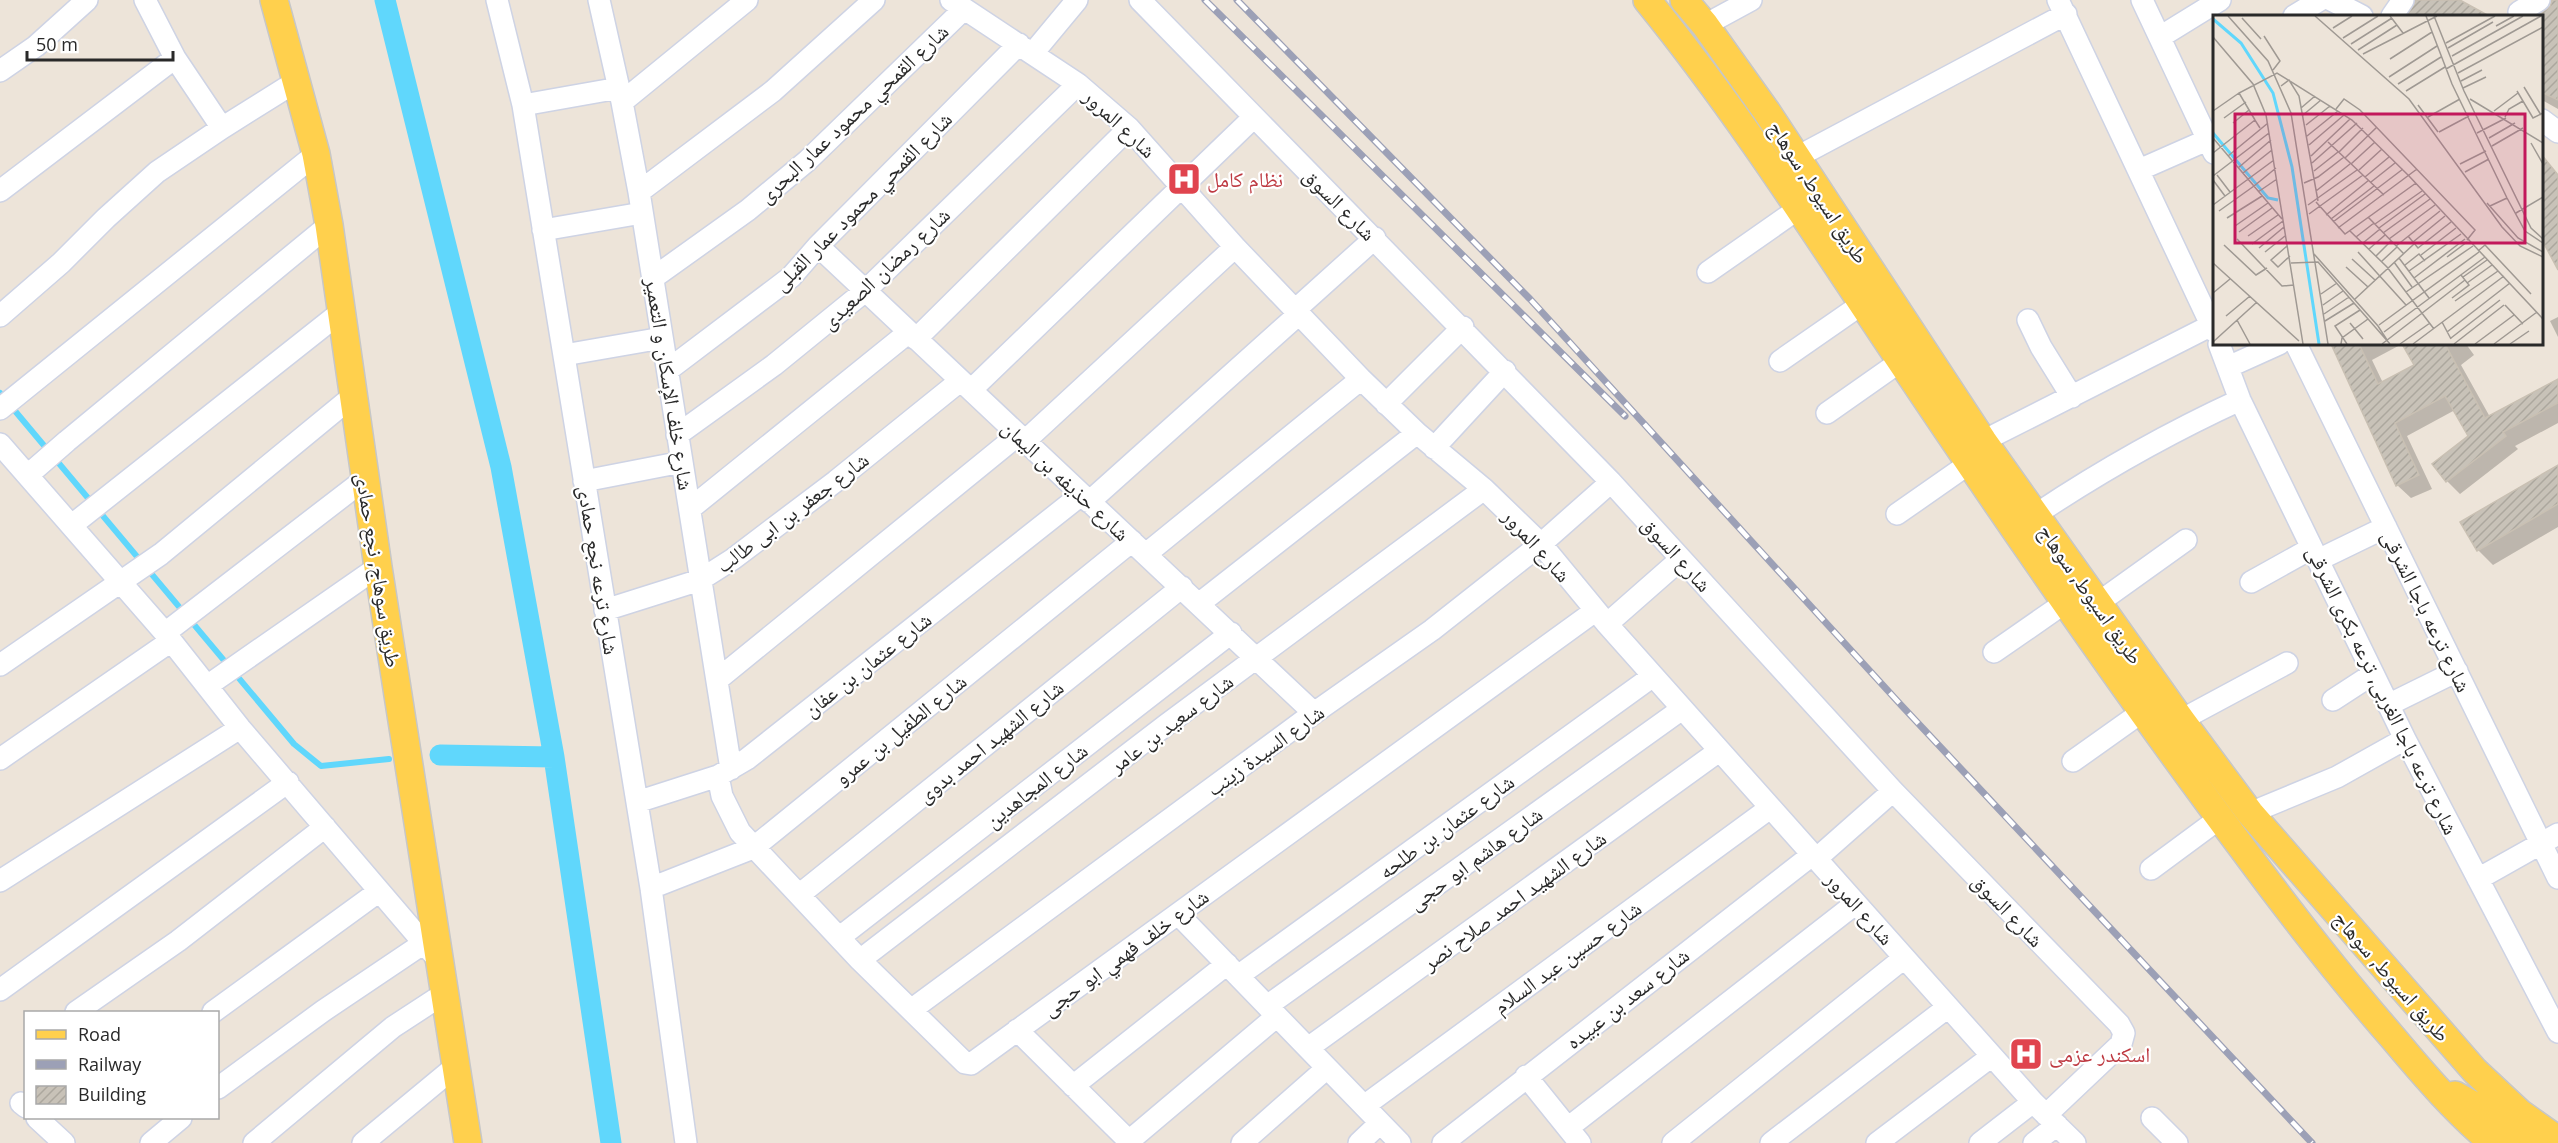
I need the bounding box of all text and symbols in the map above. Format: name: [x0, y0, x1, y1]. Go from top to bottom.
inset map: [2213, 15, 2543, 345]
street label: شارع القمحي محمود عمار البحرى: [752, 17, 957, 211]
scale bar: [27, 24, 172, 62]
text: 50 m: [36, 32, 78, 56]
street label: شارع المرور: [1077, 81, 1162, 164]
street label: شارع القمحي محمود عمار القبلى: [766, 105, 960, 299]
street label: طريق اسيوط, سوهاج: [1762, 115, 1876, 269]
hospital icon: نظام كامل: [1166, 161, 1202, 197]
street label: شارع السوق: [1298, 162, 1382, 246]
place label: نظام كامل: [1207, 165, 1283, 194]
street label: شارع رمضان الصعيدى: [814, 201, 956, 335]
street label: شارع خلف الإسكان و التعمير: [639, 275, 701, 492]
street label: شارع حذيفه بن اليمان: [996, 413, 1136, 547]
street label: شارع جعفر بن ابى طالب: [710, 445, 874, 579]
street label: طريق سوهاج, نجع حمادى: [350, 471, 408, 669]
street label: شارع ترعه نجع حمادى: [572, 483, 626, 657]
street label: شارع المرور: [1496, 501, 1577, 588]
street label: شارع السوق: [1636, 510, 1718, 598]
street label: طريق اسيوط, سوهاج: [2032, 519, 2150, 669]
street label: شارع ترعه باجا الشرقى: [2376, 525, 2478, 697]
street label: شارع ترعه باجا الغربى, ترعه بكرى الشرقى: [2301, 541, 2465, 839]
street label: شارع عثمان بن عفان: [797, 605, 937, 723]
street label: شارع الطفيل بن عمرو: [828, 667, 972, 791]
street label: شارع سعيد بن عامر: [1103, 667, 1239, 779]
street label: شارع الشهيد احمد بدوى: [911, 673, 1069, 809]
street label: شارع السيدة زينب: [1201, 698, 1329, 802]
street label: شارع المجاهدين: [979, 736, 1093, 834]
street label: شارع عثمان بن طلحه: [1373, 767, 1519, 885]
street label: شارع هاشم ابو حجى: [1402, 800, 1548, 917]
street label: شارع الشهيد احمد صلاح نصر: [1416, 824, 1612, 977]
street label: شارع المرور: [1819, 864, 1900, 951]
street label: شارع السوق: [1966, 867, 2050, 953]
street label: شارع خلف فهمي ابو حجى: [1036, 882, 1216, 1025]
street label: شارع حسين عبد السلام: [1487, 894, 1647, 1021]
street label: طريق اسيوط, سوهاج: [2327, 905, 2457, 1047]
street label: شارع سعد بن عبيده: [1559, 941, 1695, 1055]
legend: [24, 1011, 219, 1119]
text: Road: [78, 1022, 121, 1046]
hospital icon: اسكندر عزمى: [2008, 1036, 2044, 1072]
place label: اسكندر عزمى: [2049, 1040, 2150, 1068]
text: Railway: [78, 1052, 142, 1076]
text: Building: [78, 1082, 146, 1106]

